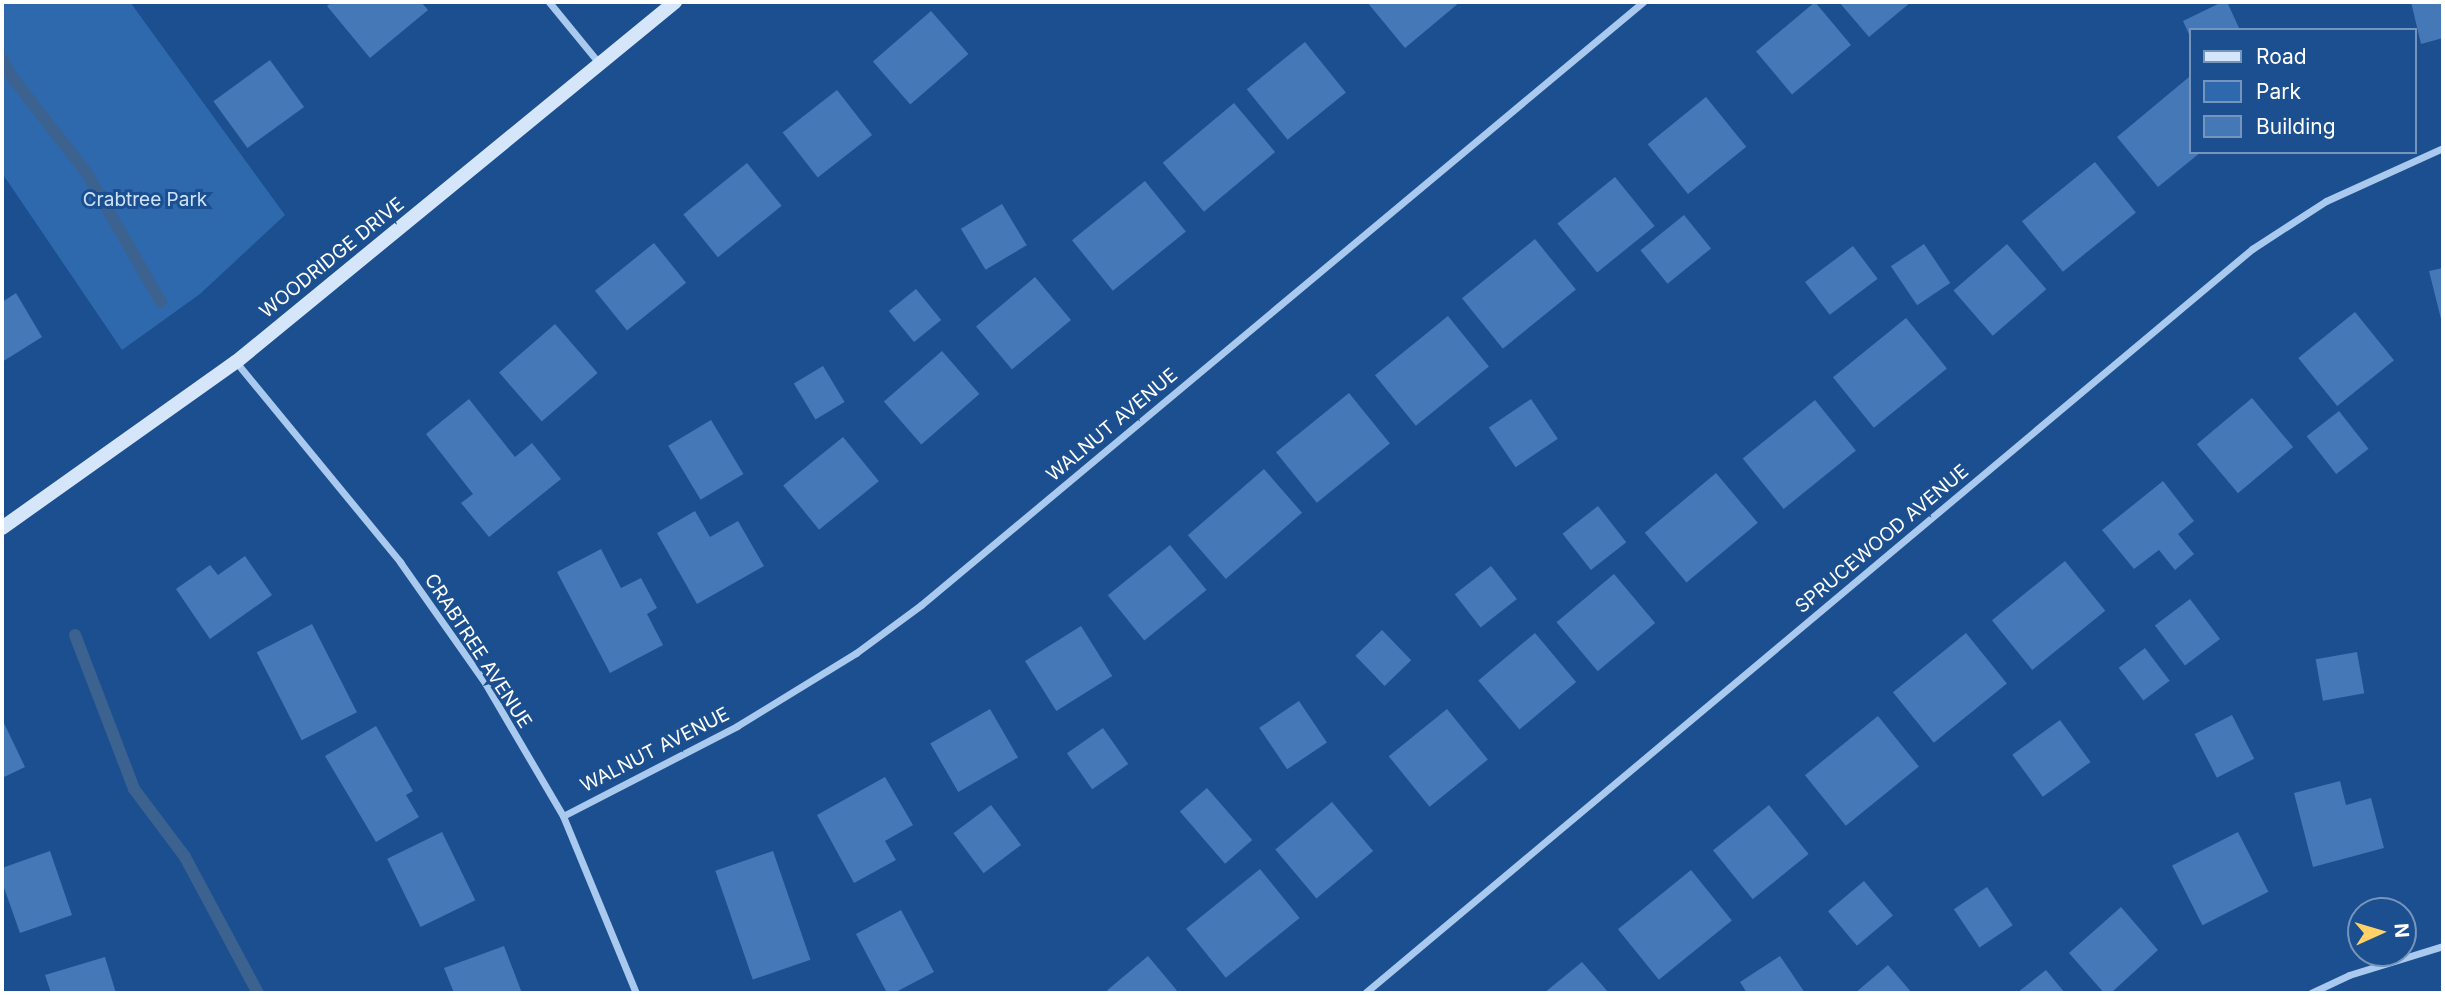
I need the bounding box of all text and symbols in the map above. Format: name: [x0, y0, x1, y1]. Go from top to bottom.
legend: [2190, 28, 2417, 154]
text: Road: [2256, 44, 2307, 69]
text: Park: [2256, 79, 2301, 104]
text: Building: [2256, 114, 2336, 139]
park label: Crabtree Park: [83, 189, 207, 211]
street label: WOODRIDGE DRIVE: [255, 193, 409, 323]
street label: WALNUT AVENUE: [1042, 364, 1182, 486]
street label: SPRUCEWOOD AVENUE: [1791, 460, 1973, 618]
street label: CRABTREE AVENUE: [420, 570, 536, 732]
street label: WALNUT AVENUE: [577, 703, 733, 797]
north arrow: [2347, 897, 2417, 967]
text: N: [2389, 923, 2413, 939]

